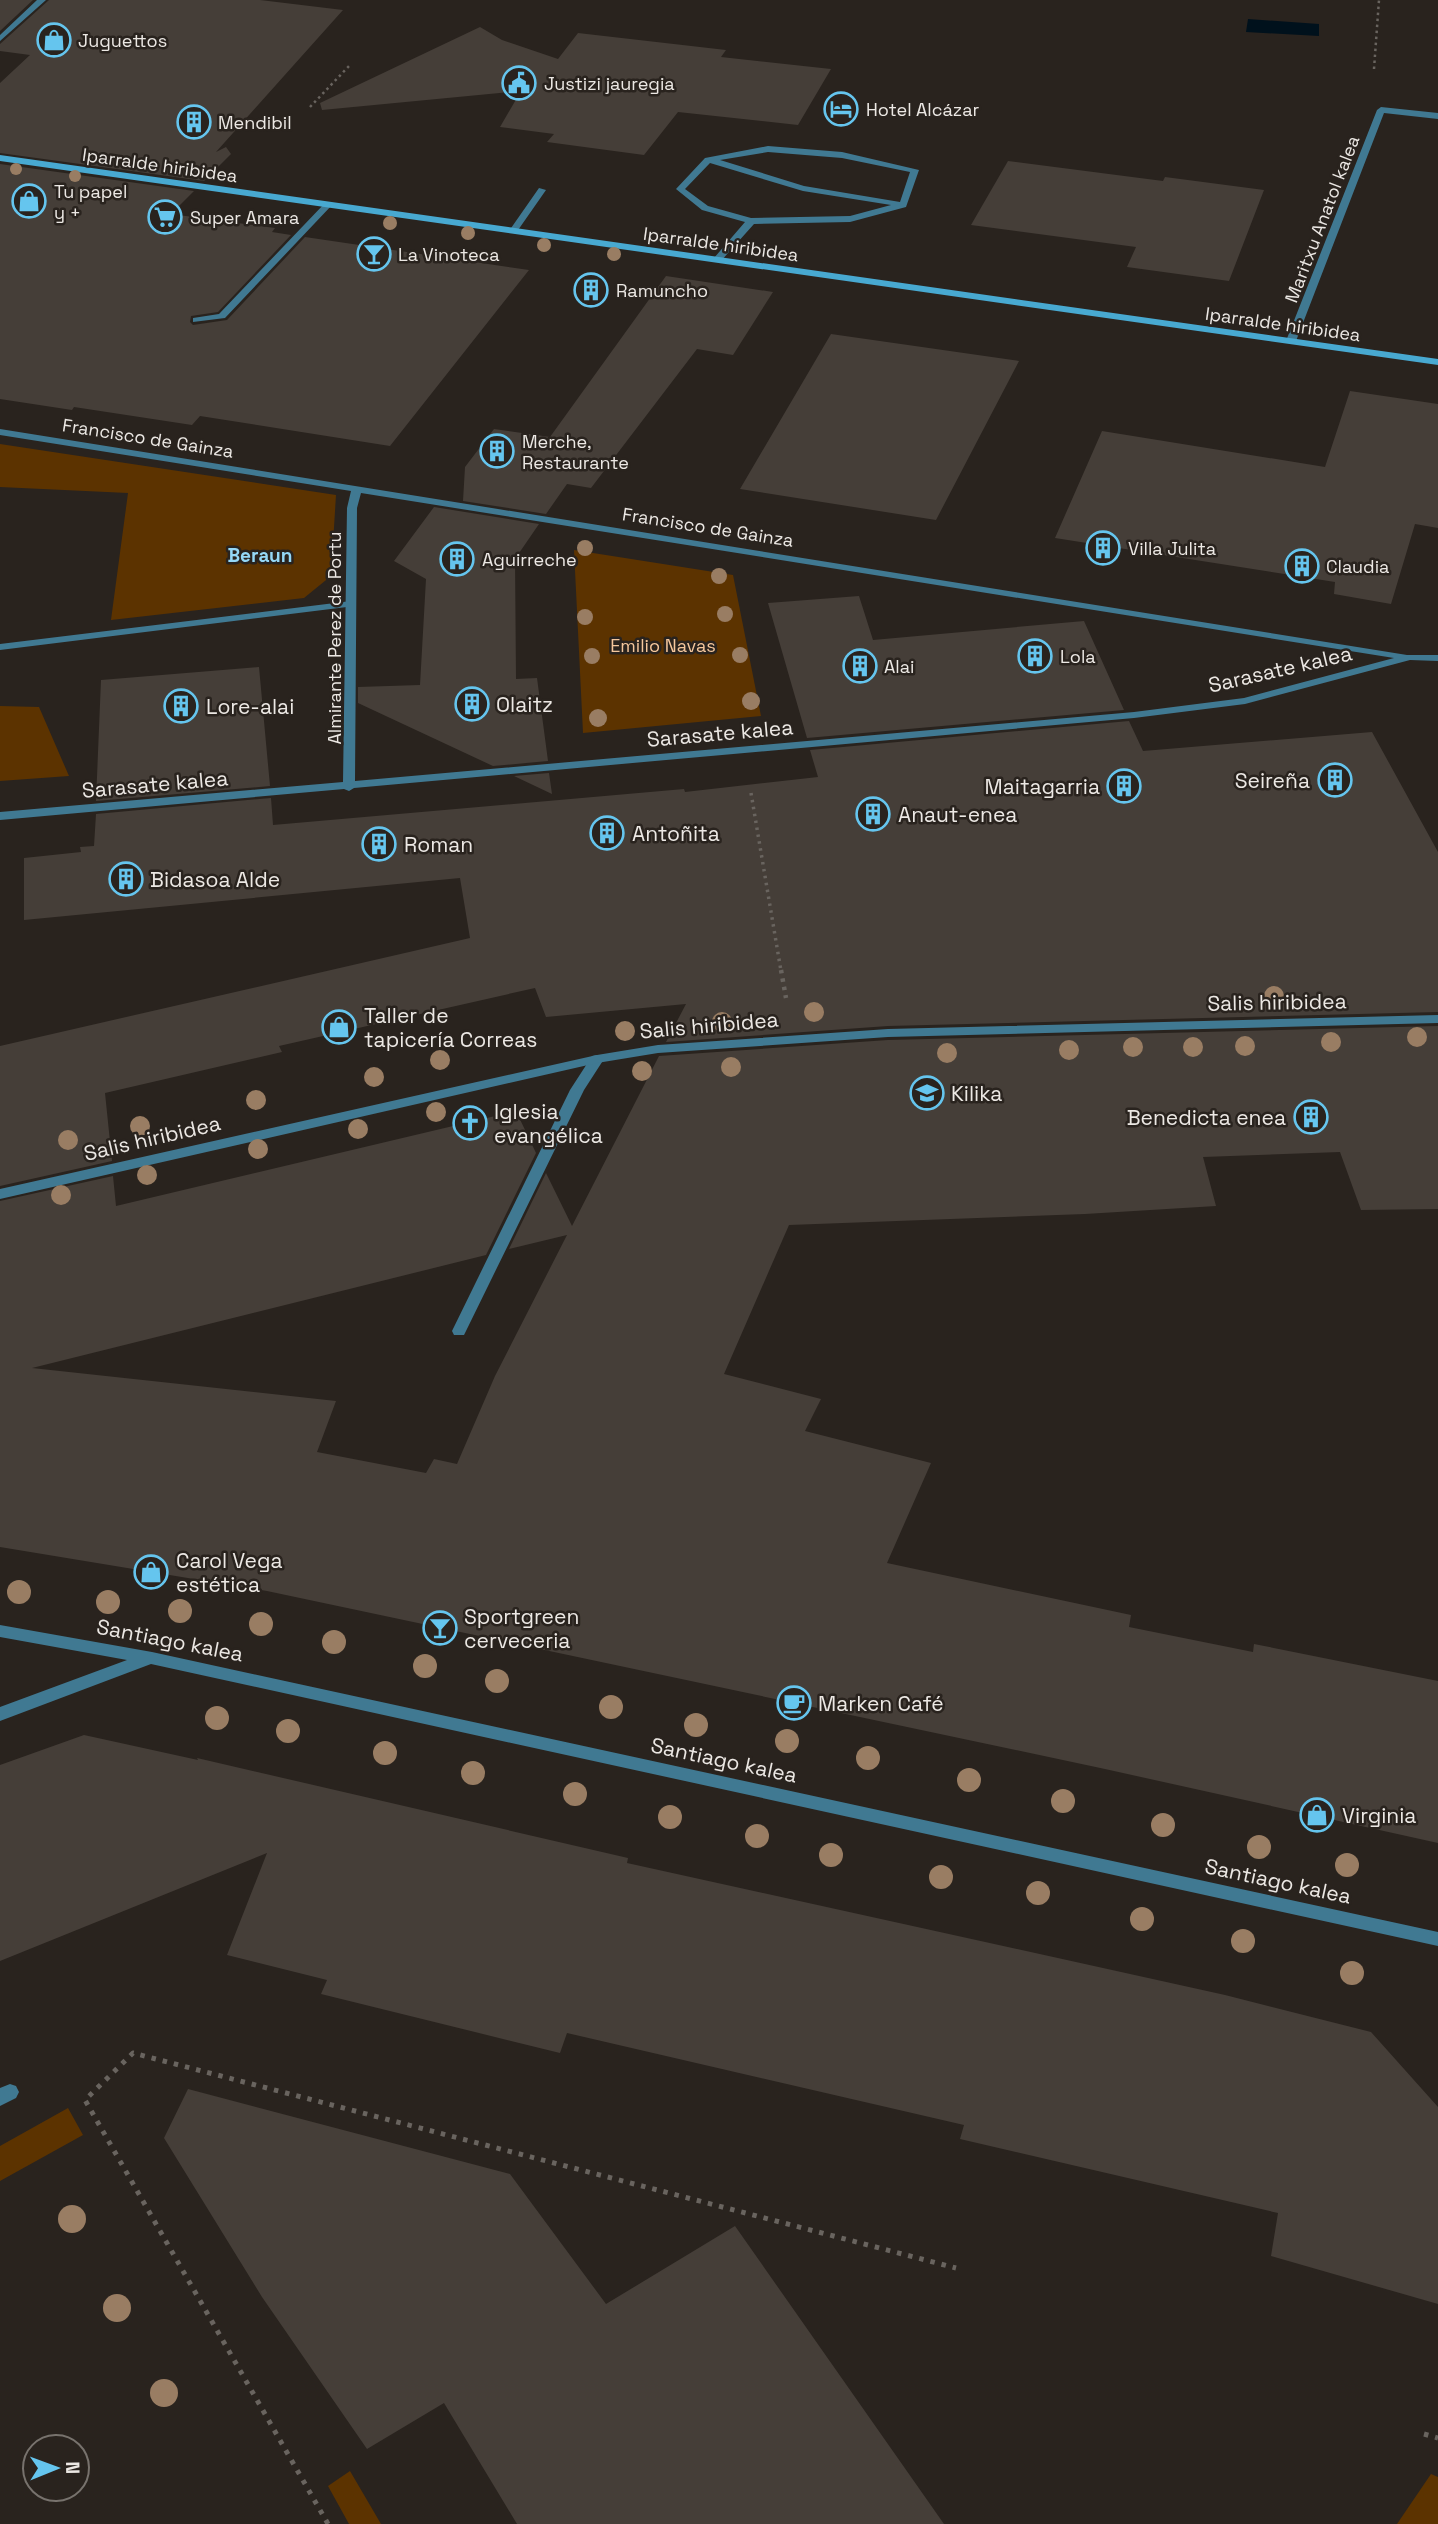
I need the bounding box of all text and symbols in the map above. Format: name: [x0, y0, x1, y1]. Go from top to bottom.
shop icon: Juguettos: [35, 21, 73, 59]
place label: Juguettos: [78, 29, 167, 52]
public building icon: Justizi jauregia: [500, 64, 538, 102]
place label: Justizi jauregia: [544, 72, 675, 95]
hotel icon: Hotel Alcázar: [822, 90, 860, 128]
place label: Hotel Alcázar: [866, 98, 980, 121]
building icon: Mendibil: [175, 103, 213, 141]
place label: Mendibil: [218, 111, 292, 134]
street label: Maritxu Anatol kalea: [1280, 132, 1364, 306]
street label: Iparralde hiribidea: [81, 143, 239, 187]
place label: Tu papel y +: [54, 180, 127, 224]
shop icon: Tu papel y +: [10, 182, 48, 220]
supermarket icon: Super Amara: [146, 198, 184, 236]
place label: Super Amara: [190, 206, 299, 229]
street label: Iparralde hiribidea: [642, 222, 800, 266]
bar icon: La Vinoteca: [355, 235, 393, 273]
place label: La Vinoteca: [398, 243, 500, 266]
building icon: Ramuncho: [572, 271, 610, 309]
place label: Ramuncho: [616, 279, 708, 302]
street label: Iparralde hiribidea: [1204, 302, 1362, 346]
street label: Francisco de Gainza: [61, 413, 235, 463]
place label: Merche, Restaurante: [522, 430, 629, 474]
building icon: Merche, Restaurante: [478, 432, 516, 470]
street label: Francisco de Gainza: [621, 502, 795, 552]
building icon: Villa Julita: [1084, 529, 1122, 567]
street label: Almirante Perez de Portu: [323, 531, 346, 745]
place label: Villa Julita: [1128, 537, 1216, 560]
building icon: Aguirreche: [438, 540, 476, 578]
district label: Beraun: [228, 543, 293, 568]
building icon: Claudia: [1283, 547, 1321, 585]
place label: Aguirreche: [482, 548, 577, 571]
place label: Claudia: [1326, 555, 1389, 578]
park label: Emilio Navas: [610, 634, 716, 657]
building icon: Lola: [1016, 637, 1054, 675]
street label: Sarasate kalea: [1205, 639, 1355, 699]
place label: Lola: [1060, 645, 1096, 668]
building icon: Alai: [841, 647, 879, 685]
place label: Alai: [884, 655, 915, 678]
building icon: Olaitz: [453, 685, 491, 723]
building icon: Lore-alai: [162, 687, 200, 725]
place label: Olaitz: [496, 691, 553, 718]
place label: Lore-alai: [206, 693, 294, 720]
street label: Sarasate kalea: [646, 713, 794, 753]
building icon: Seireña: [1316, 761, 1354, 799]
street label: Sarasate kalea: [81, 764, 229, 804]
building icon: Maitagarria: [1105, 767, 1143, 805]
place label: Seireña: [1235, 767, 1310, 794]
place label: Maitagarria: [985, 773, 1100, 800]
building icon: Anaut-enea: [854, 795, 892, 833]
place label: Anaut-enea: [898, 801, 1017, 828]
building icon: Antoñita: [588, 814, 626, 852]
place label: Antoñita: [632, 820, 720, 847]
building icon: Roman: [360, 825, 398, 863]
place label: Roman: [404, 831, 473, 858]
building icon: Bidasoa Alde: [107, 860, 145, 898]
place label: Bidasoa Alde: [150, 866, 280, 893]
street label: Salis hiribidea: [1207, 987, 1347, 1017]
place label: Taller de tapicería Correas: [364, 1002, 537, 1053]
street label: Salis hiribidea: [638, 1005, 780, 1045]
shop icon: Taller de tapicería Correas: [320, 1008, 358, 1046]
school or university icon: Kilika: [908, 1074, 946, 1112]
place label: Kilika: [951, 1080, 1002, 1107]
place label: Iglesia evangélica: [494, 1098, 603, 1149]
building icon: Benedicta enea: [1292, 1098, 1330, 1136]
church icon: Iglesia evangélica: [451, 1104, 489, 1142]
place label: Benedicta enea: [1127, 1104, 1286, 1131]
street label: Salis hiribidea: [81, 1109, 223, 1167]
place label: Carol Vega estética: [176, 1547, 283, 1598]
shop icon: Carol Vega estética: [132, 1553, 170, 1591]
place label: Sportgreen cerveceria: [464, 1603, 579, 1654]
bar icon: Sportgreen cerveceria: [421, 1609, 459, 1647]
street label: Santiago kalea: [94, 1613, 246, 1667]
cafe icon: Marken Café: [775, 1684, 813, 1722]
place label: Marken Café: [818, 1690, 944, 1717]
street label: Santiago kalea: [648, 1731, 800, 1789]
shop icon: Virginia: [1298, 1796, 1336, 1834]
place label: Virginia: [1342, 1802, 1416, 1829]
street label: Santiago kalea: [1202, 1852, 1354, 1910]
north arrow: [21, 2433, 91, 2503]
text: N: [60, 2461, 85, 2474]

